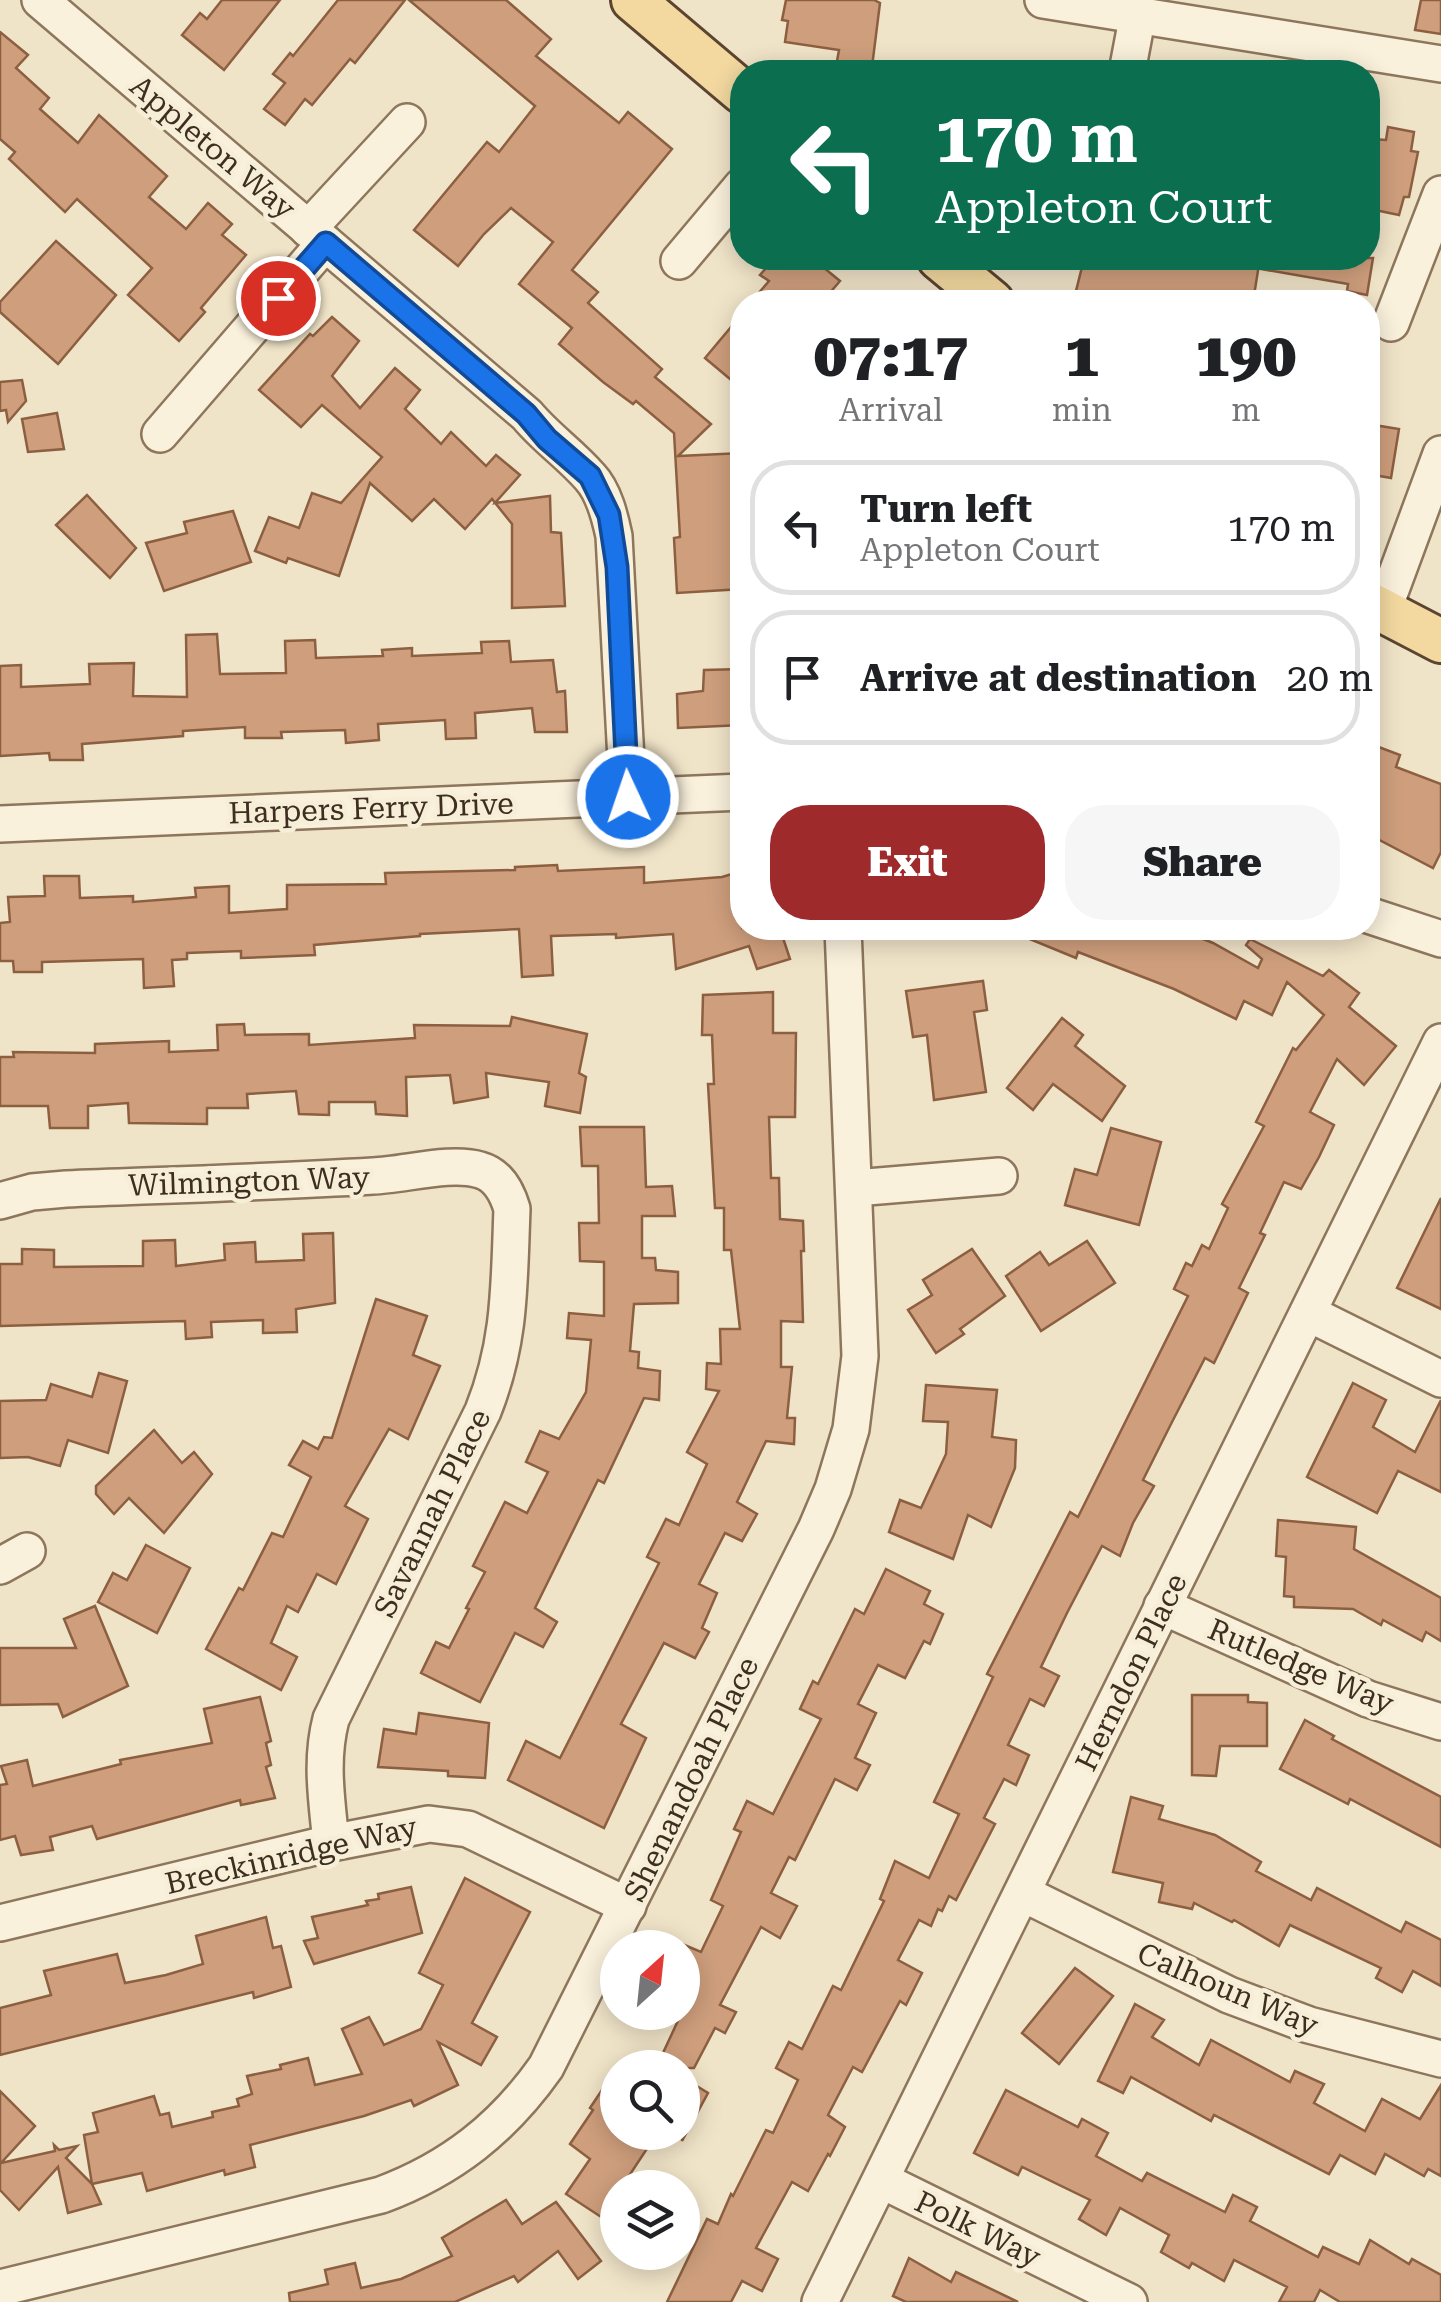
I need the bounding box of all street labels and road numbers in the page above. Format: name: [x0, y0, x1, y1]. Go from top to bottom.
street label: Appleton Way: [123, 68, 303, 226]
street label: Harpers Ferry Drive: [228, 786, 514, 830]
street label: Wilmington Way: [128, 1159, 371, 1203]
street label: Savannah Place: [367, 1403, 497, 1623]
street label: Herndon Place: [1068, 1568, 1194, 1776]
street label: Rutledge Way: [1203, 1611, 1399, 1721]
street label: Shenandoah Place: [617, 1651, 765, 1907]
street label: Breckinridge Way: [162, 1809, 421, 1901]
street label: Calhoun Way: [1132, 1935, 1324, 2043]
street label: Polk Way: [909, 2184, 1047, 2275]

